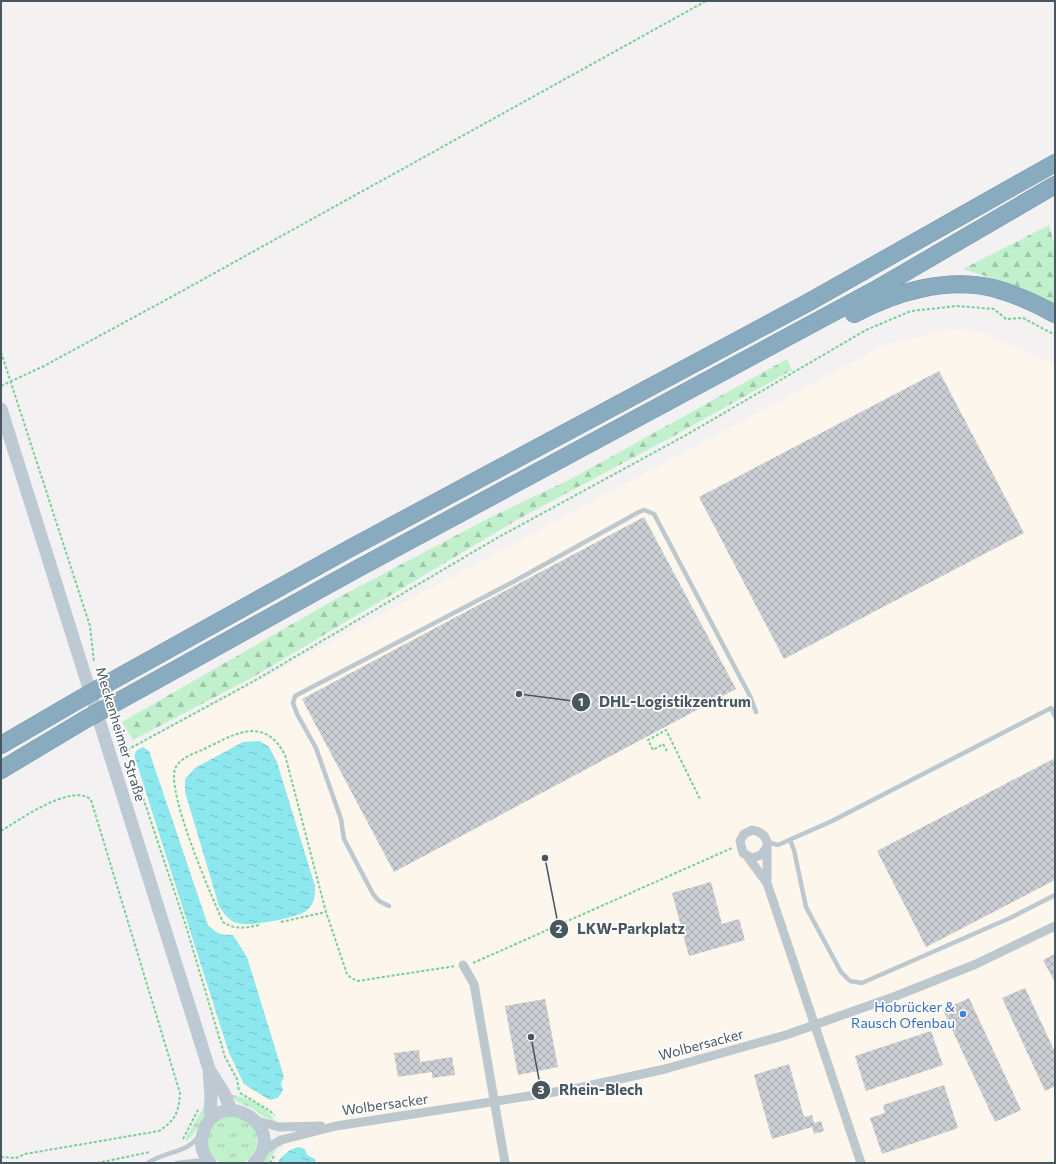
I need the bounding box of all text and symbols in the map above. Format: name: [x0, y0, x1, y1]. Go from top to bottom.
street label: Meckenheimer Straße: [92, 665, 150, 803]
callout: DHL-Logistikzentrum: [571, 688, 759, 715]
text: DHL-Logistikzentrum: [599, 692, 751, 710]
text: 1: [578, 694, 584, 708]
callout: LKW-Parkplatz: [549, 916, 693, 943]
text: LKW-Parkplatz: [577, 919, 685, 937]
text: 2: [556, 921, 563, 935]
place label: Hobrücker & Rausch Ofenbau: [851, 998, 956, 1031]
marker: Hobrücker & Rausch Ofenbau: [958, 1009, 968, 1019]
street label: Wolbersacker: [657, 1024, 746, 1063]
callout: Rhein-Blech: [531, 1076, 651, 1103]
text: Rhein-Blech: [559, 1080, 643, 1098]
text: 3: [538, 1082, 545, 1096]
street label: Wolbersacker: [341, 1089, 430, 1118]

